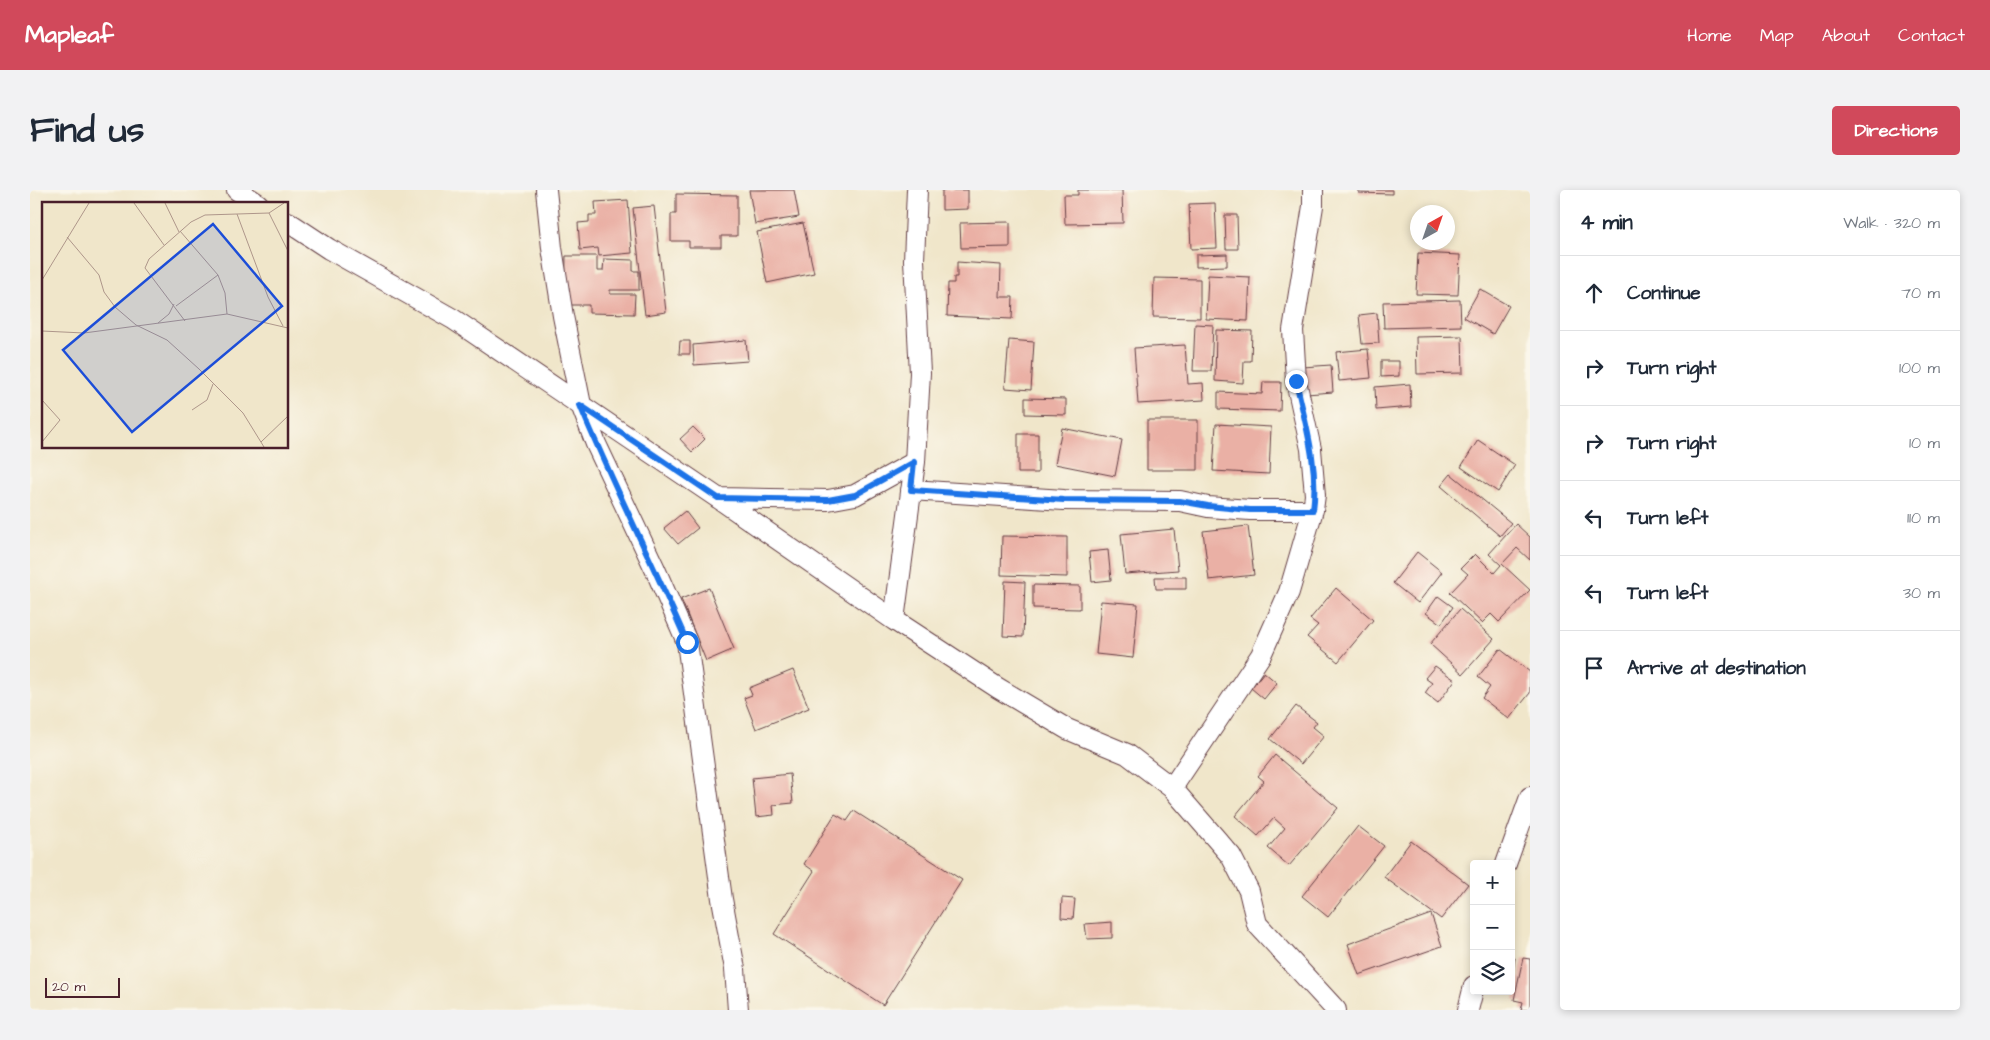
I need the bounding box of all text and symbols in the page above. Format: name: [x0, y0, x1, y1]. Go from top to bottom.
text: Mapleaf: [25, 18, 114, 52]
text: Home: [1687, 23, 1732, 48]
text: Map: [1760, 23, 1794, 48]
text: About: [1822, 23, 1870, 48]
text: Contact: [1898, 23, 1965, 48]
text: Find us: [30, 106, 144, 155]
button: Directions: [1832, 106, 1960, 155]
inset map: [42, 202, 289, 449]
north arrow: [1410, 205, 1455, 250]
text: 4 min: [1580, 208, 1633, 237]
text: Walk · 320 m: [1843, 212, 1940, 234]
icon: ahead: [1580, 279, 1608, 307]
text: Continue: [1627, 280, 1701, 307]
text: 70 m: [1901, 282, 1940, 304]
icon: right: [1580, 354, 1608, 382]
text: Turn right: [1627, 355, 1716, 382]
text: 100 m: [1899, 357, 1940, 379]
route end: [1285, 370, 1308, 393]
icon: right: [1580, 429, 1608, 457]
text: Turn right: [1627, 430, 1716, 457]
text: 10 m: [1909, 432, 1940, 454]
icon: left: [1580, 504, 1608, 532]
text: Turn left: [1627, 505, 1708, 532]
text: 110 m: [1907, 507, 1940, 529]
icon: left: [1580, 579, 1608, 607]
text: Turn left: [1627, 580, 1708, 607]
text: 30 m: [1903, 582, 1940, 604]
route start: [676, 631, 699, 654]
icon: arrive: [1580, 654, 1608, 682]
text: Arrive at destination: [1627, 655, 1806, 682]
map controls: [1470, 860, 1515, 995]
button: +: [1470, 860, 1515, 905]
button: −: [1470, 905, 1515, 950]
button: layers: [1470, 950, 1515, 995]
scale bar: [45, 975, 120, 998]
text: 20 m: [52, 977, 85, 997]

